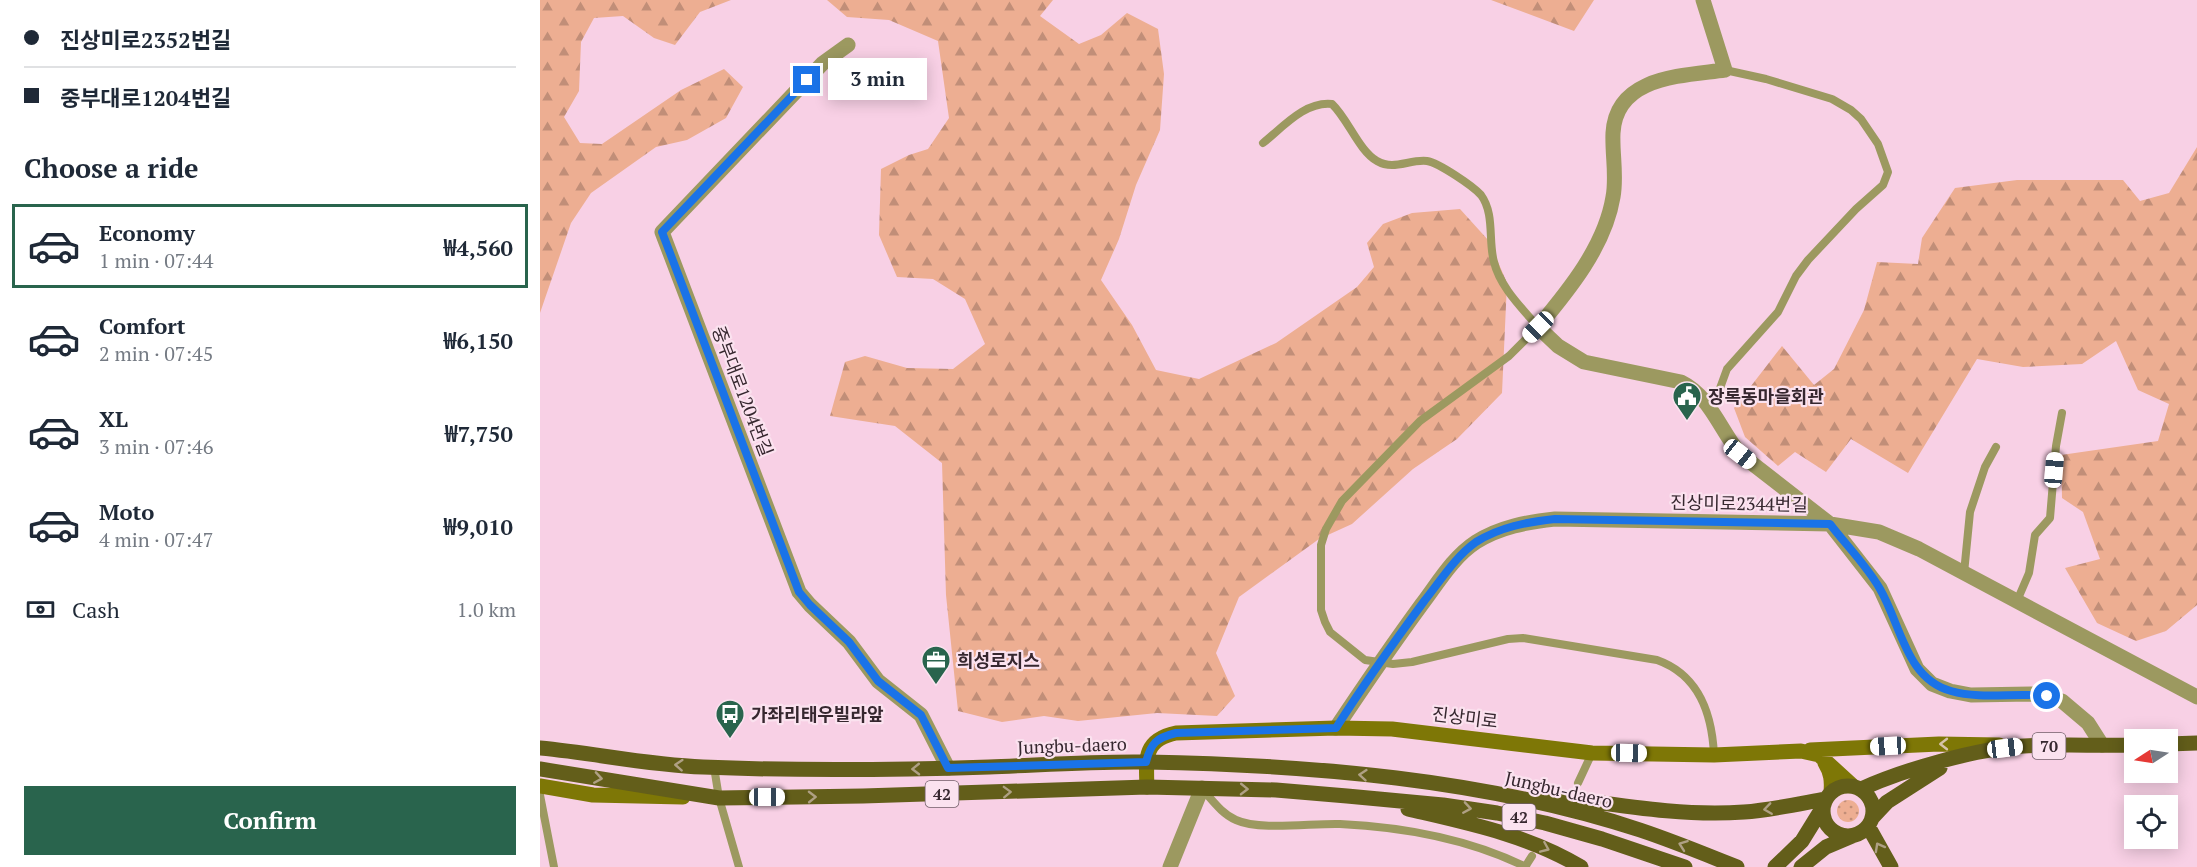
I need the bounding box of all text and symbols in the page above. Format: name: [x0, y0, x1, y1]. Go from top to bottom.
text: 진상미로2352번길: [60, 25, 231, 54]
callout: 3 min: [828, 59, 927, 101]
text: 3 min: [850, 65, 905, 92]
route end: [793, 66, 820, 93]
text: 중부대로1204번길: [60, 83, 231, 112]
text: Choose a ride: [24, 150, 199, 186]
text: Economy: [99, 218, 195, 247]
icon: car: [27, 219, 81, 273]
text: ₩4,560: [444, 233, 513, 262]
text: 1 min · 07:44: [99, 247, 213, 274]
car: [1519, 308, 1557, 346]
text: Comfort: [99, 311, 185, 340]
icon: car: [27, 312, 81, 366]
street label: 중부대로1204번길: [707, 322, 779, 460]
text: ₩6,150: [444, 326, 513, 355]
text: 2 min · 07:45: [99, 340, 213, 367]
public building icon: 장록동마을회관: [1671, 380, 1703, 422]
place label: 장록동마을회관: [1708, 384, 1824, 408]
text: XL: [99, 404, 128, 433]
icon: car: [27, 405, 81, 459]
text: ₩7,750: [445, 419, 513, 448]
text: 3 min · 07:46: [99, 433, 213, 460]
car: [1720, 436, 1760, 472]
car: [2043, 451, 2065, 489]
street label: 진상미로2344번길: [1670, 490, 1808, 516]
text: Moto: [99, 497, 154, 526]
icon: car: [27, 498, 81, 552]
text: ₩9,010: [444, 512, 513, 541]
text: 4 min · 07:47: [99, 526, 213, 553]
icon: cash: [24, 593, 57, 626]
text: Cash: [72, 595, 120, 624]
text: 1.0 km: [457, 596, 516, 623]
office icon: 희성로지스: [920, 644, 952, 686]
place label: 희성로지스: [957, 648, 1040, 672]
route start: [2033, 682, 2060, 709]
bus stop icon: 가좌리태우빌라앞: [714, 698, 746, 740]
street label: 진상미로: [1431, 701, 1499, 733]
place label: 가좌리태우빌라앞: [751, 702, 884, 726]
north arrow: [2124, 729, 2178, 783]
map controls: [2124, 729, 2178, 849]
street label: Jungbu-daero: [1017, 731, 1127, 759]
road number: 70: [2032, 733, 2066, 759]
car: [1870, 736, 1906, 756]
car: [1986, 737, 2024, 759]
one-way arrow: [1939, 738, 1948, 750]
car: [1611, 744, 1647, 762]
one-way arrow: [675, 759, 684, 772]
one-way arrow: [912, 763, 921, 775]
street label: Jungbu-daero: [1503, 765, 1615, 813]
one-way arrow: [1358, 769, 1367, 782]
one-way arrow: [593, 772, 602, 784]
road number: 42: [926, 781, 958, 807]
one-way arrow: [1240, 783, 1249, 796]
button: Confirm: [24, 786, 516, 855]
one-way arrow: [1003, 786, 1012, 798]
car: [749, 788, 785, 806]
one-way arrow: [808, 791, 817, 803]
button: locate: [2124, 795, 2178, 849]
one-way arrow: [1463, 802, 1472, 814]
one-way arrow: [1763, 802, 1772, 814]
road number: 42: [1502, 804, 1536, 830]
one-way arrow: [1678, 840, 1689, 852]
one-way arrow: [1539, 841, 1550, 853]
one-way arrow: [1875, 843, 1886, 853]

